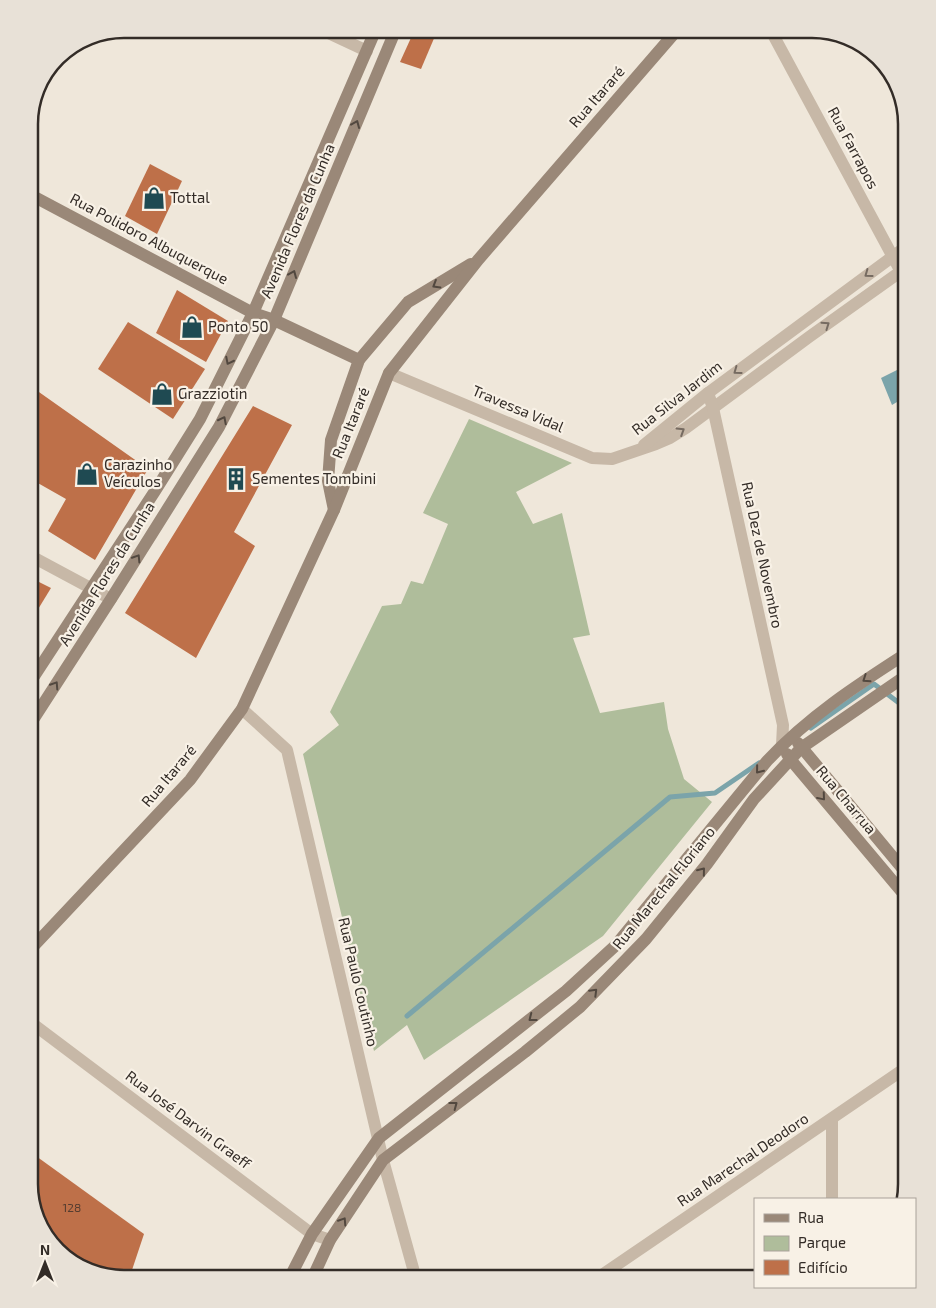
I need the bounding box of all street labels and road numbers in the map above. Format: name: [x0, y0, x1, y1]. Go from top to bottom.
street label: Rua Itararé: [565, 62, 628, 131]
street label: Rua Farrapos: [825, 103, 883, 192]
street label: Avenida Flores da Cunha: [256, 141, 338, 301]
street label: Rua Polidoro Albuquerque: [67, 189, 232, 287]
street label: Rua Silva Jardim: [628, 356, 725, 438]
street label: Travessa Vidal: [470, 381, 568, 436]
street label: Rua Itararé: [328, 384, 373, 461]
street label: Rua Dez de Novembro: [739, 480, 787, 630]
street label: Avenida Flores da Cunha: [54, 498, 158, 649]
street label: Rua Itararé: [137, 741, 199, 810]
street label: Rua Charrua: [813, 762, 881, 837]
street label: Rua Marechal Floriano: [608, 822, 718, 952]
street label: Rua Paulo Coutinho: [335, 915, 383, 1048]
street label: Rua José Darvin Graeff: [122, 1066, 255, 1172]
street label: Rua Marechal Deodoro: [673, 1109, 811, 1210]

